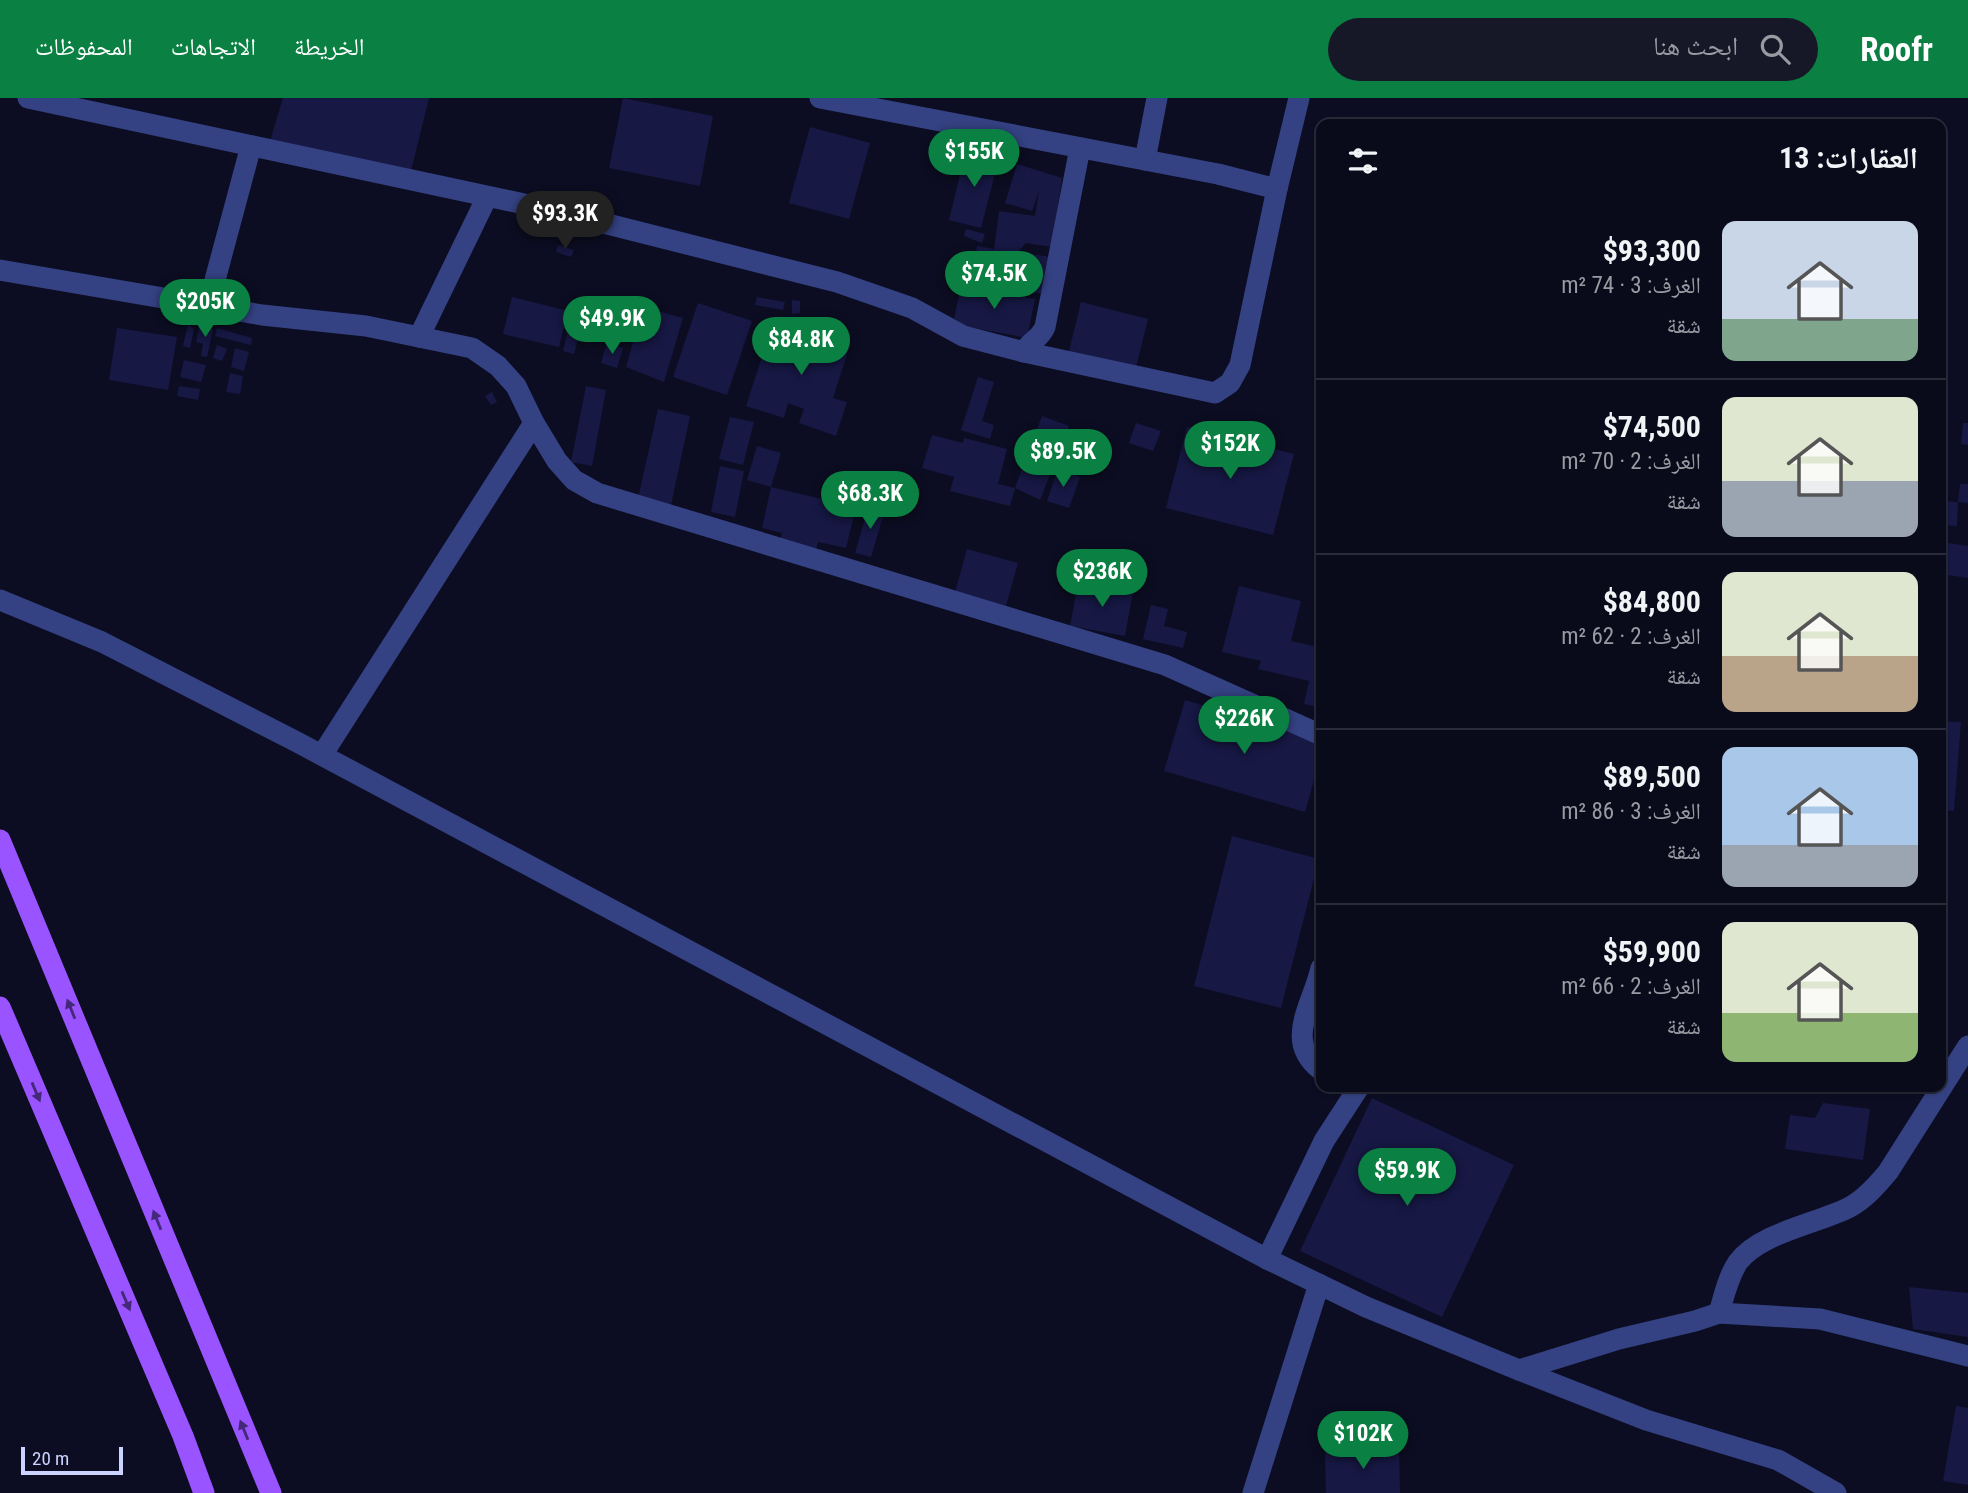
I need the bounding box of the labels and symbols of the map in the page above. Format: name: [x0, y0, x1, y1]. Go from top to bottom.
pin: $155K: [925, 130, 1023, 189]
pin: $93.3K: [508, 192, 622, 251]
pin: $74.5K: [937, 252, 1051, 311]
pin: $205K: [156, 280, 254, 339]
pin: $49.9K: [555, 296, 669, 356]
pin: $84.8K: [744, 317, 858, 377]
pin: $152K: [1181, 422, 1279, 481]
pin: $89.5K: [1006, 430, 1120, 489]
pin: $68.3K: [813, 472, 927, 531]
pin: $236K: [1053, 550, 1151, 609]
pin: $226K: [1195, 696, 1293, 756]
one-way arrow: [65, 999, 76, 1020]
one-way arrow: [31, 1082, 42, 1103]
pin: $59.9K: [1350, 1148, 1464, 1208]
one-way arrow: [152, 1209, 163, 1230]
one-way arrow: [120, 1291, 131, 1312]
pin: $102K: [1314, 1412, 1412, 1471]
one-way arrow: [239, 1419, 250, 1440]
scale bar: [21, 1444, 122, 1476]

